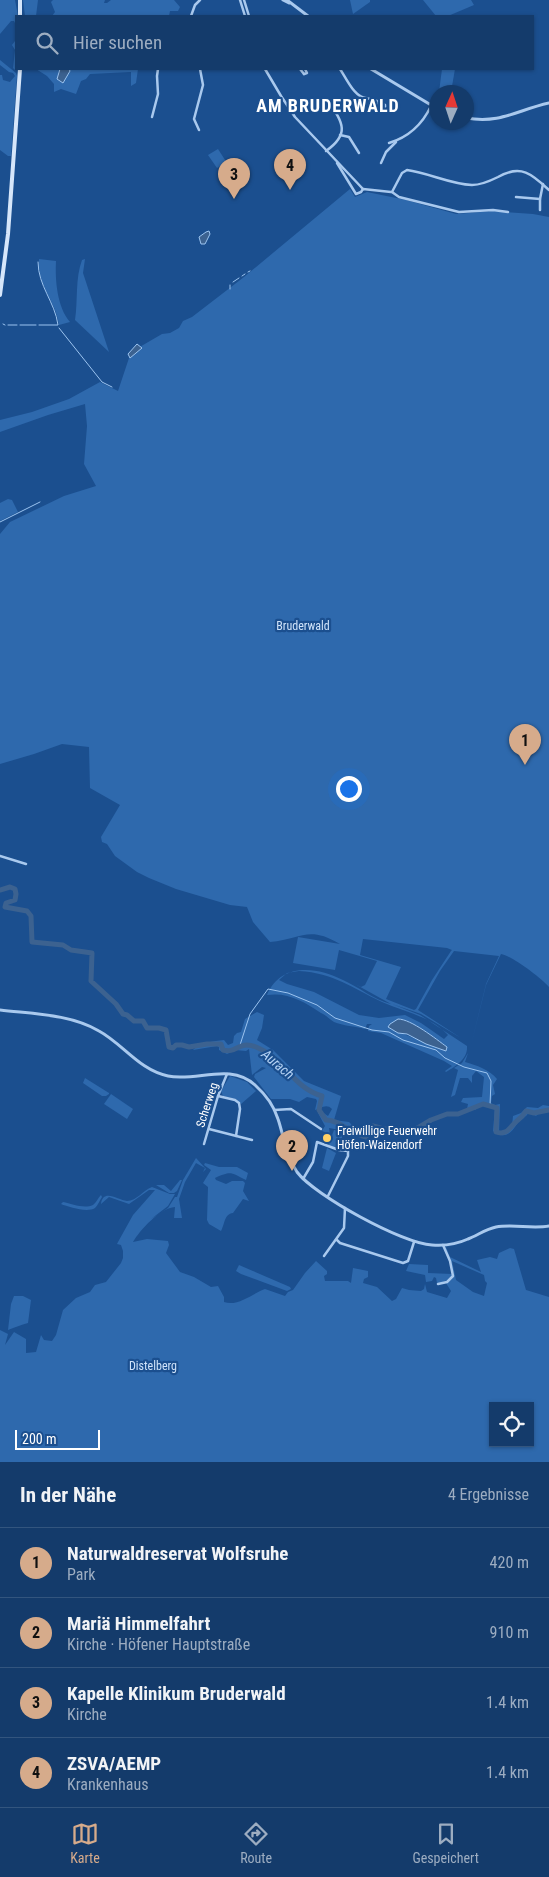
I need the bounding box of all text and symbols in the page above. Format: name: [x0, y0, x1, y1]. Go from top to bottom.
search box: [15, 15, 534, 70]
icon: search: [33, 29, 61, 57]
text: Hier suchen: [73, 31, 162, 54]
north arrow: [429, 85, 474, 130]
district label: AM BRUDERWALD: [256, 95, 400, 116]
pin: 4: [274, 149, 306, 190]
pin: 3: [218, 158, 250, 199]
park label: Bruderwald: [276, 619, 330, 633]
pin: 1: [509, 724, 541, 765]
your location: [336, 776, 362, 802]
water label: Aurach: [258, 1045, 298, 1082]
street label: Scherweg: [193, 1081, 221, 1129]
place label: Freiwillige Feuerwehr Höfen-Waizendorf: [337, 1124, 437, 1152]
pin: 2: [276, 1130, 308, 1171]
marker: Freiwillige Feuerwehr Höfen-Waizendorf: [321, 1132, 333, 1144]
park label: Distelberg: [129, 1359, 177, 1373]
map controls: [489, 1402, 534, 1447]
button: locate: [489, 1402, 534, 1447]
scale bar: [15, 1427, 100, 1450]
text: 200 m: [22, 1431, 57, 1447]
text: In der Nähe: [20, 1483, 116, 1507]
text: 4 Ergebnisse: [448, 1485, 529, 1504]
text: Naturwaldreservat Wolfsruhe: [67, 1542, 288, 1565]
text: 1: [32, 1553, 40, 1572]
text: 420 m: [490, 1553, 529, 1572]
text: Park: [67, 1565, 96, 1584]
text: Mariä Himmelfahrt: [67, 1612, 210, 1635]
text: 2: [32, 1623, 40, 1642]
text: 910 m: [490, 1623, 529, 1642]
text: Kirche · Höfener Hauptstraße: [67, 1635, 250, 1654]
text: Kapelle Klinikum Bruderwald: [67, 1682, 286, 1705]
text: 3: [32, 1693, 40, 1712]
text: 1.4 km: [486, 1693, 529, 1712]
text: Kirche: [67, 1705, 107, 1724]
text: ZSVA/AEMP: [67, 1752, 161, 1775]
text: 4: [32, 1763, 40, 1782]
text: 1.4 km: [486, 1763, 529, 1782]
text: Krankenhaus: [67, 1775, 148, 1794]
tab: Karte: [70, 1820, 100, 1866]
tab: Route: [240, 1820, 272, 1866]
tab: Gespeichert: [412, 1820, 479, 1866]

